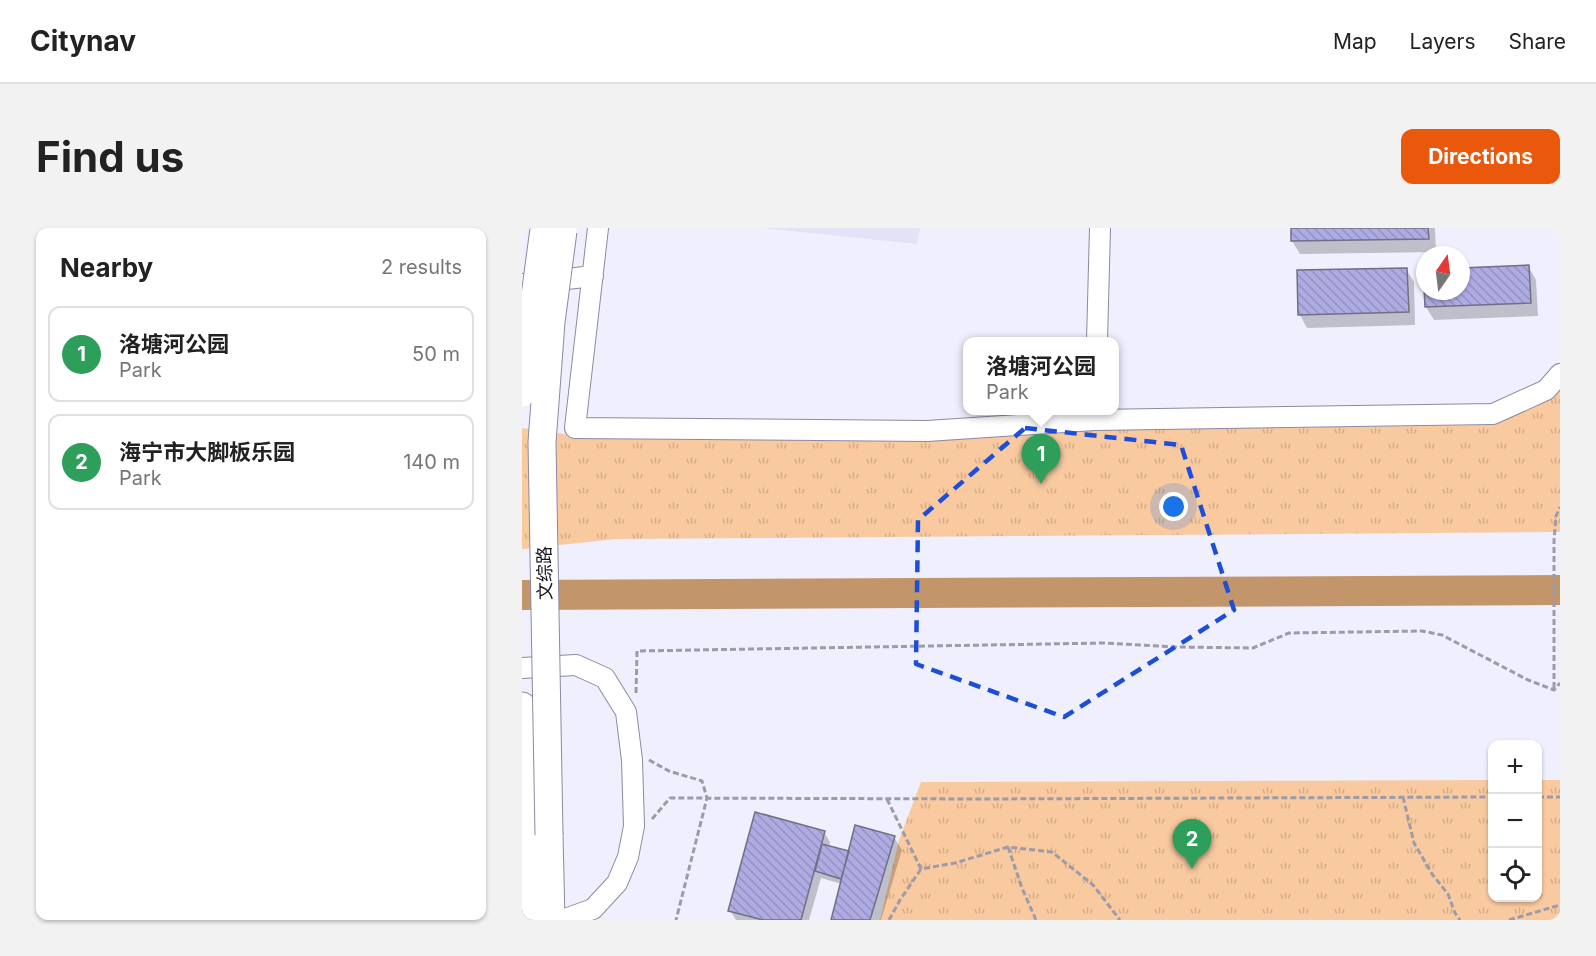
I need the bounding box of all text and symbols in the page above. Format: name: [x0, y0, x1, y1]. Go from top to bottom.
text: Citynav: [30, 24, 136, 58]
text: Map: [1333, 29, 1377, 54]
text: Layers: [1410, 29, 1476, 54]
text: Share: [1509, 29, 1566, 54]
button: Directions: [1401, 129, 1560, 184]
text: Find us: [36, 131, 184, 182]
north arrow: [1416, 246, 1470, 300]
text: Nearby: [60, 252, 153, 283]
text: 2 results: [381, 255, 462, 279]
text: 洛塘河公园: [119, 331, 229, 357]
popup: [963, 337, 1119, 415]
text: 1: [77, 342, 86, 366]
text: 50 m: [412, 342, 460, 366]
text: 洛塘河公园: [986, 353, 1096, 379]
text: Park: [119, 358, 162, 382]
text: Park: [986, 380, 1029, 404]
pin: 1: [1022, 434, 1060, 484]
text: 海宁市大脚板乐园: [119, 439, 295, 465]
text: 2: [75, 450, 88, 474]
text: 140 m: [403, 450, 460, 474]
text: Park: [119, 466, 162, 490]
your location: [1159, 492, 1188, 521]
street label: 文综路: [534, 546, 555, 600]
map controls: [1488, 740, 1542, 902]
button: +: [1488, 740, 1542, 794]
button: −: [1488, 794, 1542, 848]
pin: 2: [1172, 820, 1212, 869]
button: locate: [1488, 848, 1542, 902]

